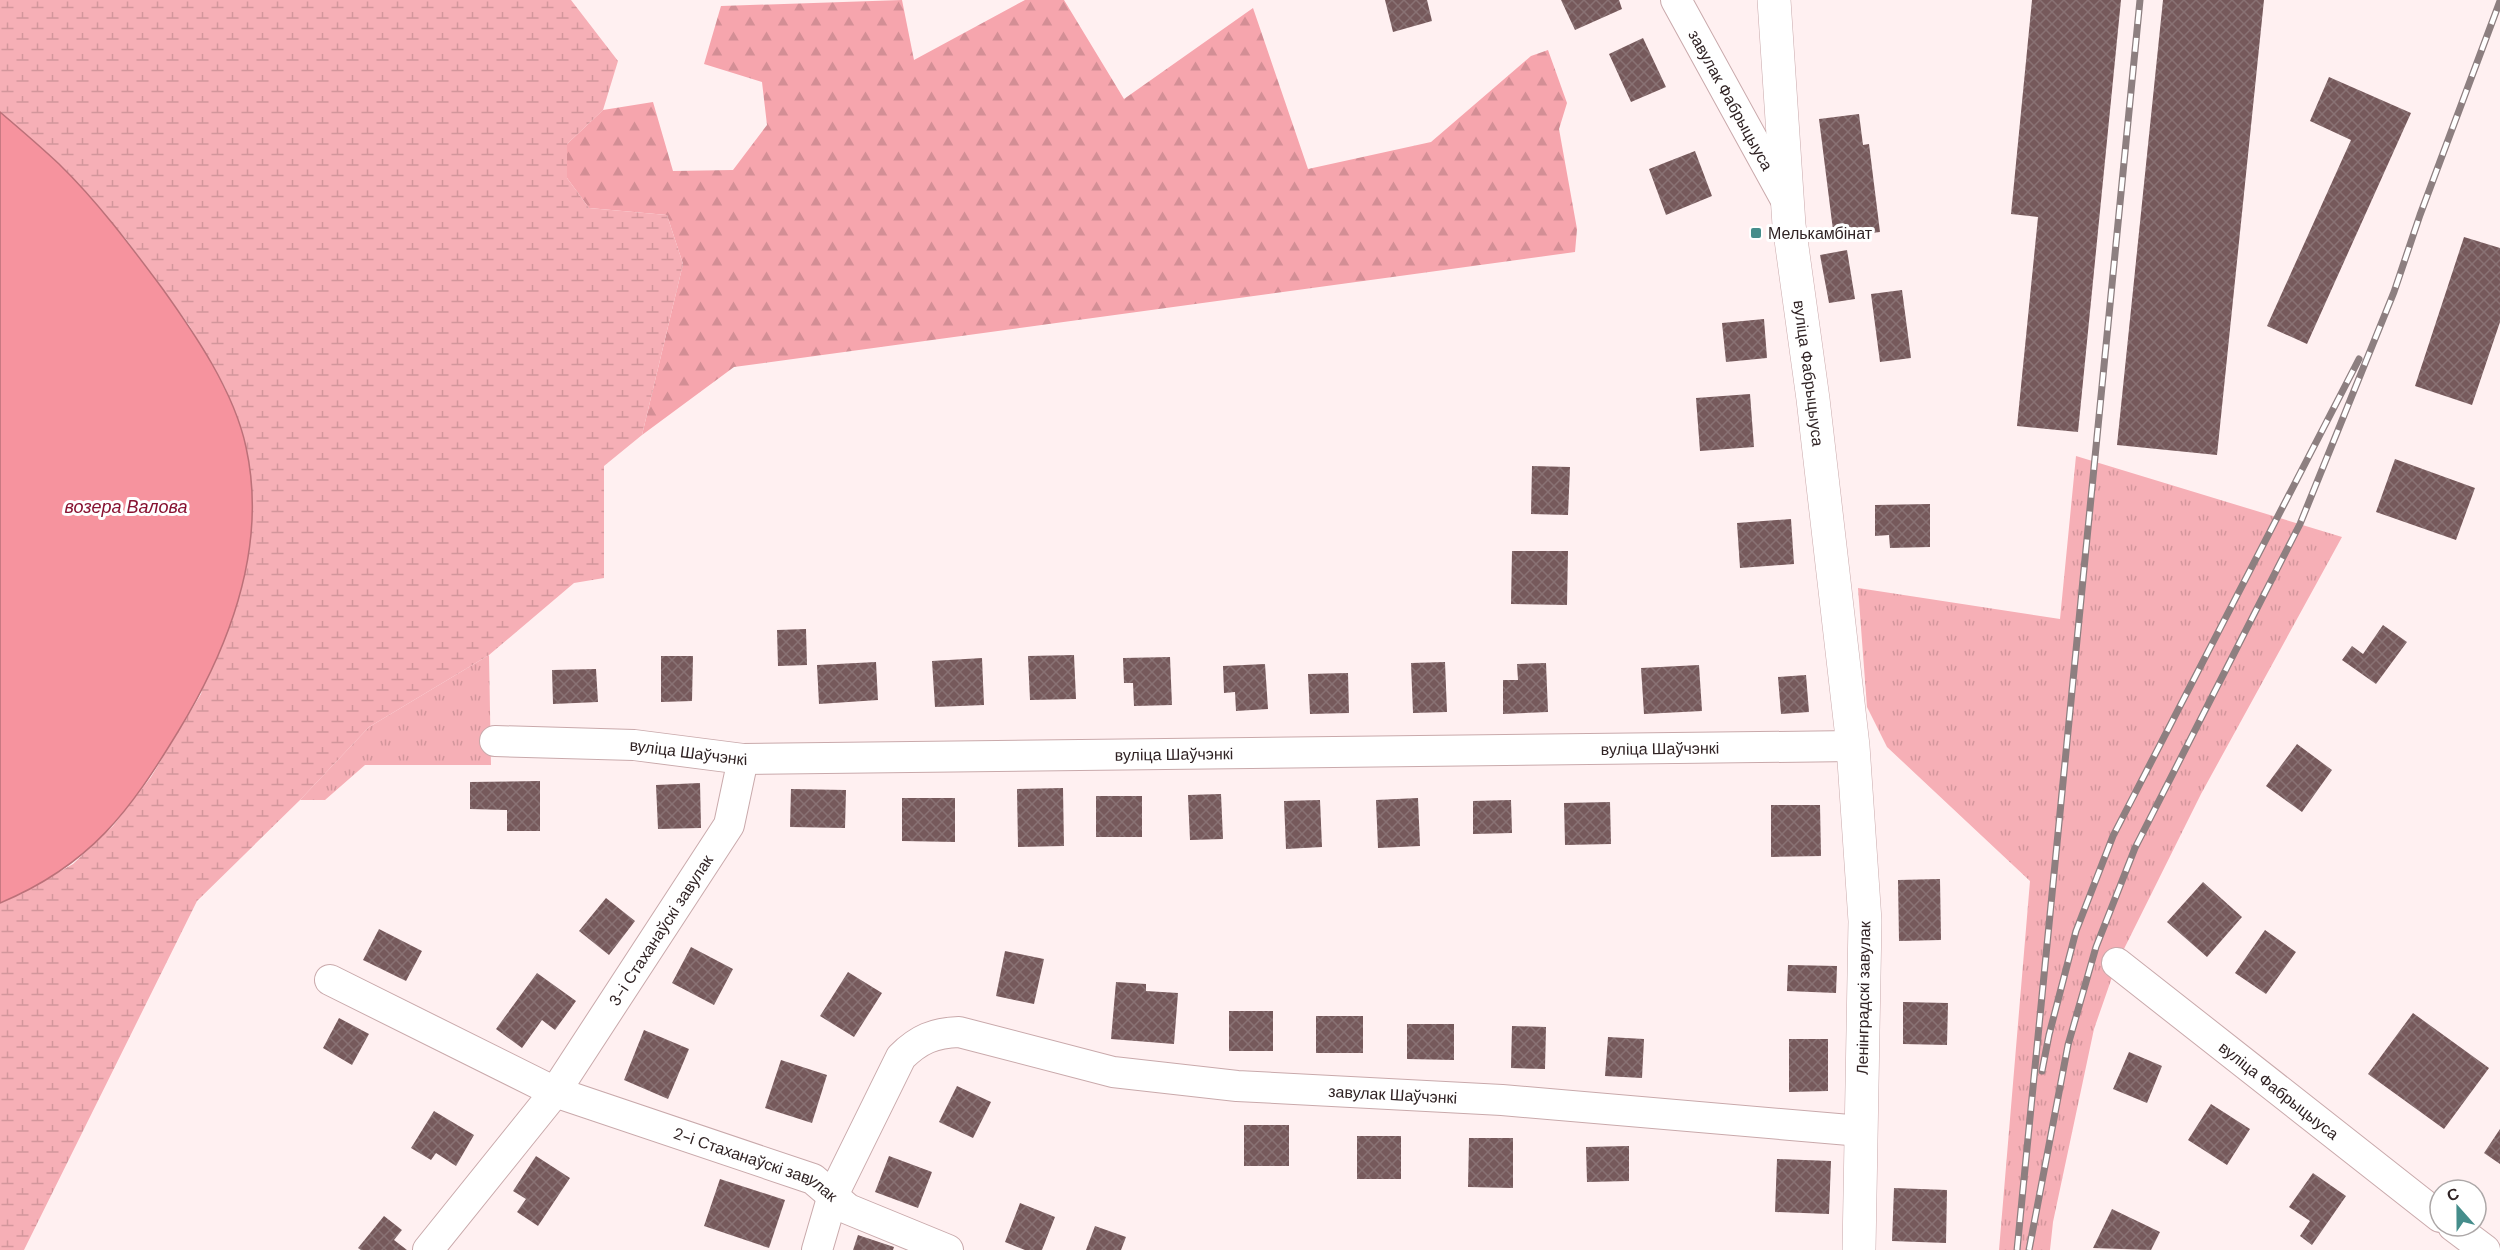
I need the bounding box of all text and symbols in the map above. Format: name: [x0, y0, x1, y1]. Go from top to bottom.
street label: завулак Фабрыцыуса: [1683, 26, 1778, 174]
place label: Мелькамбінат: [1768, 223, 1873, 244]
marker: Мелькамбінат: [1749, 226, 1763, 240]
street label: вуліца Фабрыцыуса: [1788, 299, 1828, 447]
water label: возера Валова: [64, 495, 188, 519]
street label: вуліца Шаўчэнкі: [629, 735, 747, 770]
street label: вуліца Шаўчэнкі: [1601, 738, 1719, 760]
street label: вуліца Шаўчэнкі: [1115, 743, 1233, 766]
street label: 3-і Стаханаўскі завулак: [604, 850, 718, 1010]
street label: Ленінградскі завулак: [1852, 920, 1875, 1075]
street label: вуліца Фабрыцыуса: [2214, 1037, 2343, 1145]
street label: завулак Шаўчэнкі: [1328, 1081, 1458, 1109]
street label: 2-і Стаханаўскі завулак: [671, 1123, 843, 1207]
north arrow: [2428, 1178, 2488, 1238]
text: С: [2444, 1182, 2462, 1206]

